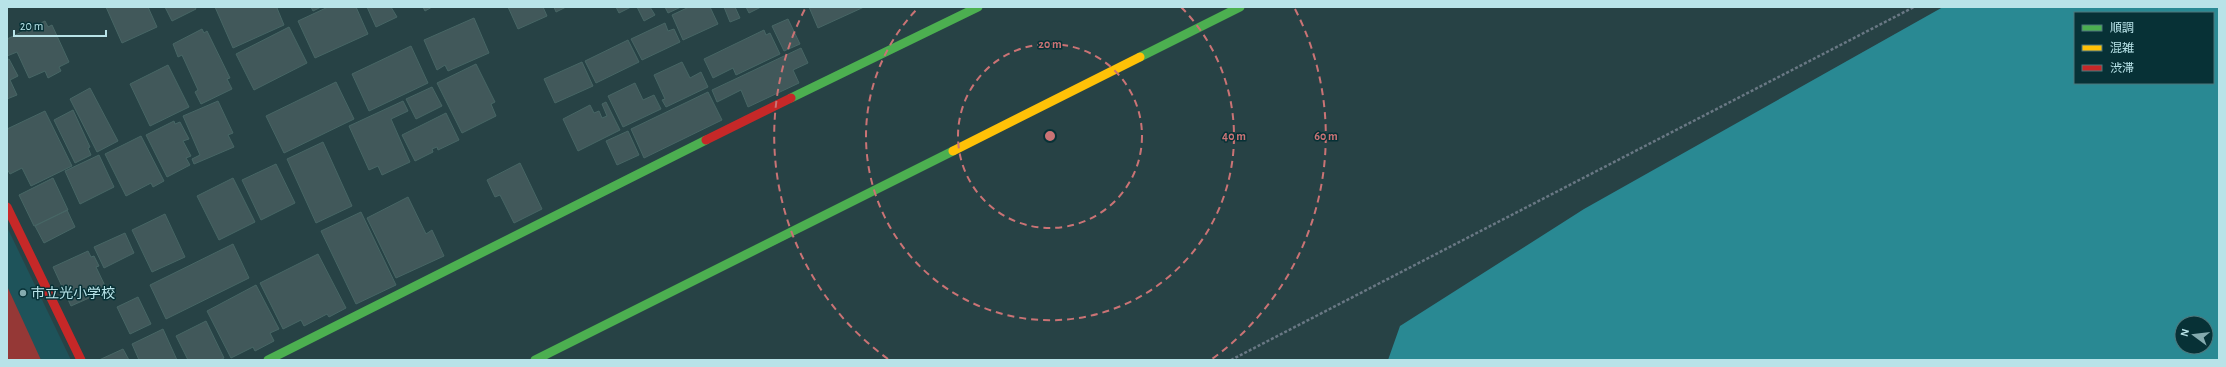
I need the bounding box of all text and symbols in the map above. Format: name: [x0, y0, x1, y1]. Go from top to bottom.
scale bar: [14, 12, 106, 38]
legend: [2074, 12, 2214, 84]
text: 20 m: [20, 20, 43, 32]
text: 順調: [2110, 22, 2134, 34]
text: 20 m: [1038, 38, 1062, 50]
text: 混雑: [2110, 41, 2134, 54]
text: 渋滞: [2110, 62, 2134, 74]
centre of rings: [1043, 129, 1057, 143]
text: 40 m: [1222, 130, 1246, 142]
text: 60 m: [1314, 130, 1338, 142]
place label: 市立光小学校: [31, 286, 115, 301]
marker: 市立光小学校: [18, 288, 28, 298]
north arrow: [2174, 315, 2214, 355]
text: N: [2179, 327, 2191, 338]

